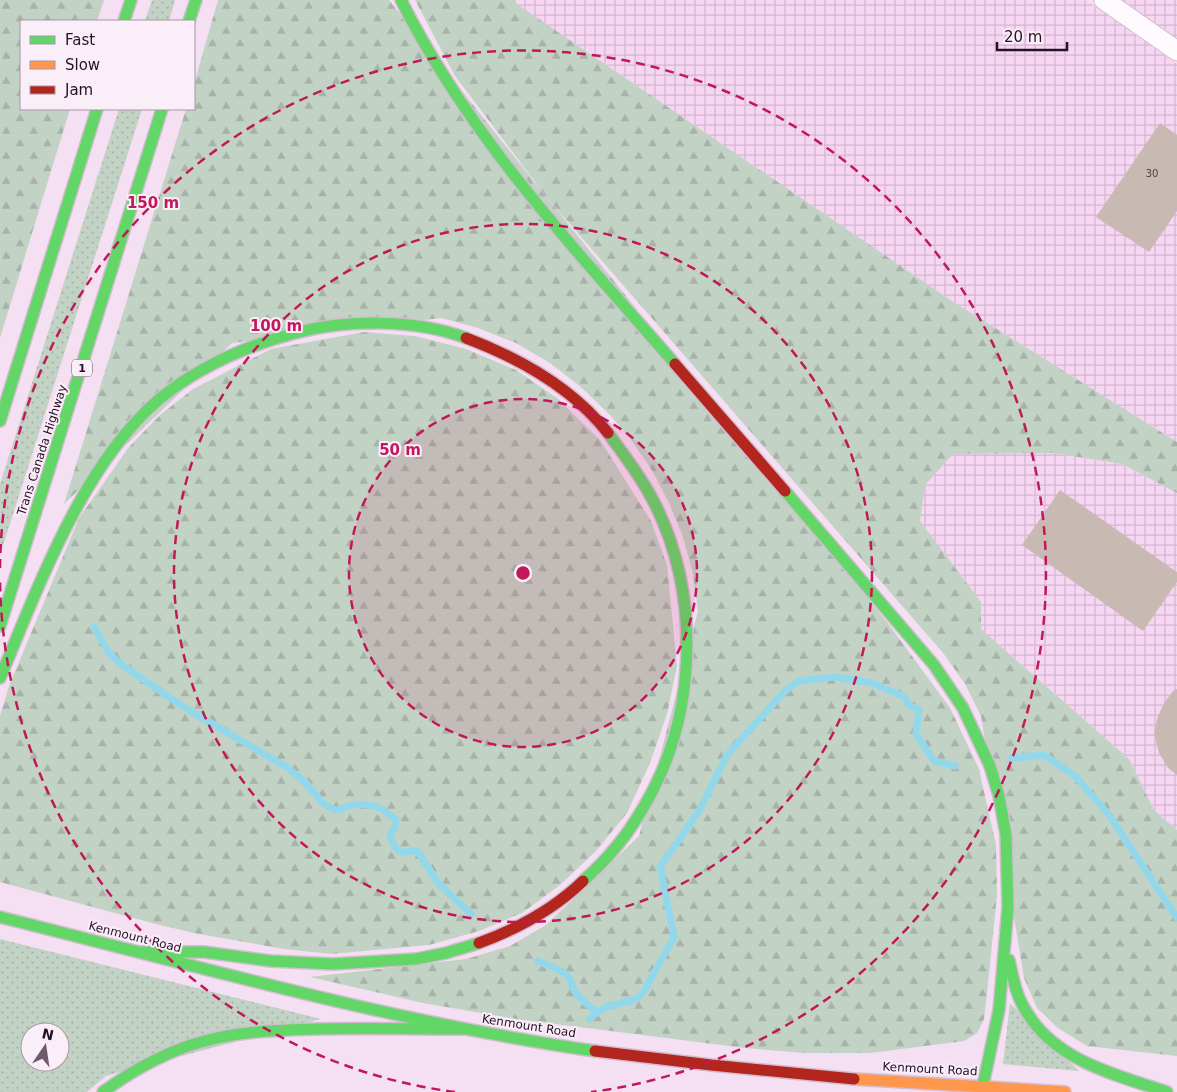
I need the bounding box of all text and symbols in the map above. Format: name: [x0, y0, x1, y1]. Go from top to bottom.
legend: [20, 20, 195, 110]
scale bar: [997, 20, 1067, 52]
text: 20 m: [1004, 28, 1042, 46]
text: Fast: [65, 31, 95, 49]
text: Slow: [65, 56, 100, 74]
text: Jam: [64, 81, 93, 99]
house number: 30: [1146, 168, 1158, 179]
text: 150 m: [127, 194, 179, 212]
text: 100 m: [250, 317, 302, 335]
road number: 1: [72, 359, 92, 376]
street label: Trans Canada Highway: [14, 383, 70, 518]
text: 50 m: [379, 441, 421, 459]
centre of rings: [514, 564, 532, 582]
street label: Kenmount Road: [87, 919, 183, 955]
street label: Kenmount Road: [481, 1012, 577, 1040]
north arrow: [20, 1022, 70, 1072]
text: N: [40, 1025, 55, 1043]
street label: Kenmount Road: [882, 1060, 978, 1078]

